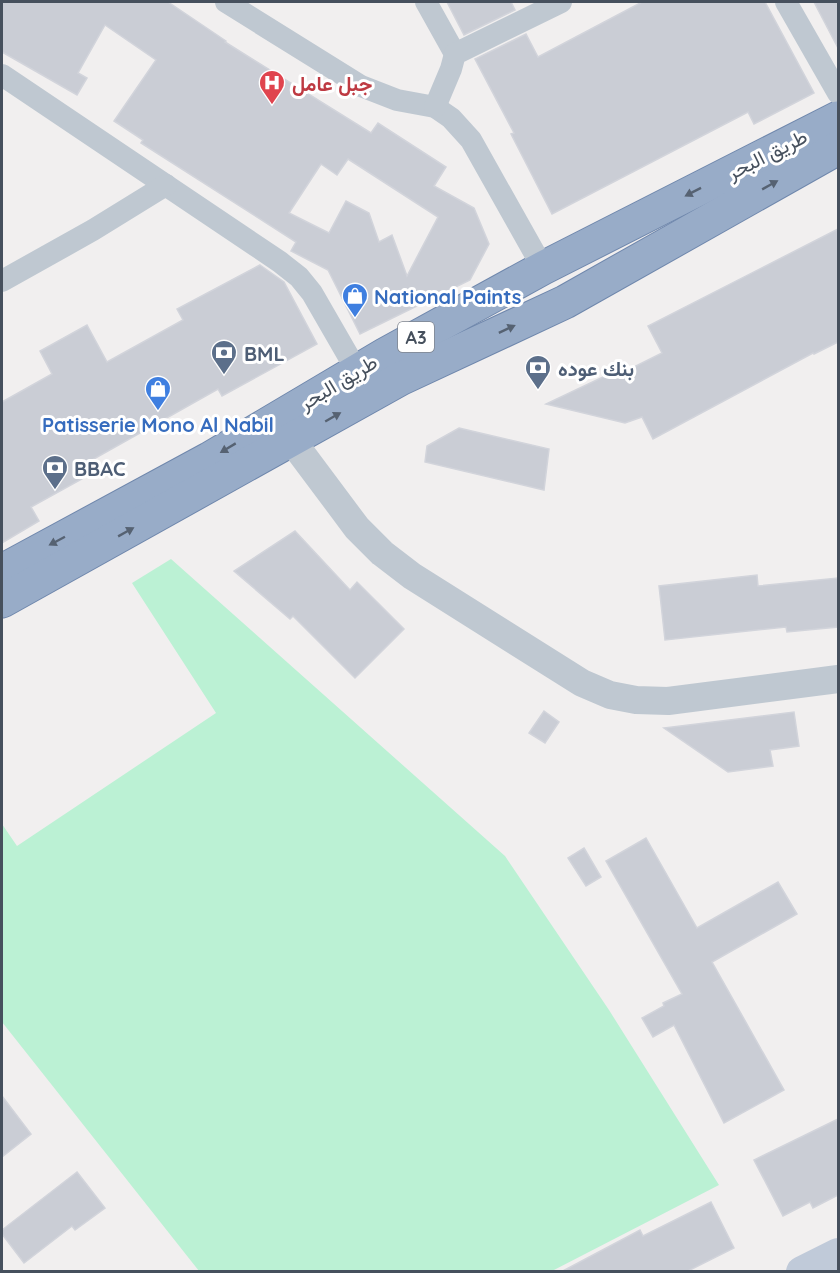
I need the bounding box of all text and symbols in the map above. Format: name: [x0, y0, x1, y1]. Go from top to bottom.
hospital icon: جبل عامل: [257, 68, 287, 106]
place label: جبل عامل: [292, 71, 372, 96]
street label: طريق البحر: [722, 123, 812, 186]
one-way arrow: [762, 180, 779, 190]
one-way arrow: [684, 187, 701, 197]
shop icon: National Paints: [340, 281, 370, 319]
place label: National Paints: [374, 284, 522, 309]
road number: A3: [398, 322, 434, 352]
one-way arrow: [499, 324, 516, 333]
bank icon: BML: [209, 338, 239, 376]
place label: BML: [244, 341, 285, 366]
street label: طريق البحر: [294, 349, 382, 416]
bank icon: بنك عوده: [523, 353, 553, 391]
place label: بنك عوده: [558, 356, 634, 382]
shop icon: Patisserie Mono Al Nabil: [143, 374, 173, 412]
place label: Patisserie Mono Al Nabil: [42, 412, 274, 437]
one-way arrow: [325, 412, 342, 422]
one-way arrow: [219, 443, 236, 453]
bank icon: BBAC: [40, 453, 70, 491]
place label: BBAC: [74, 456, 126, 481]
one-way arrow: [118, 527, 135, 537]
one-way arrow: [48, 536, 65, 546]

